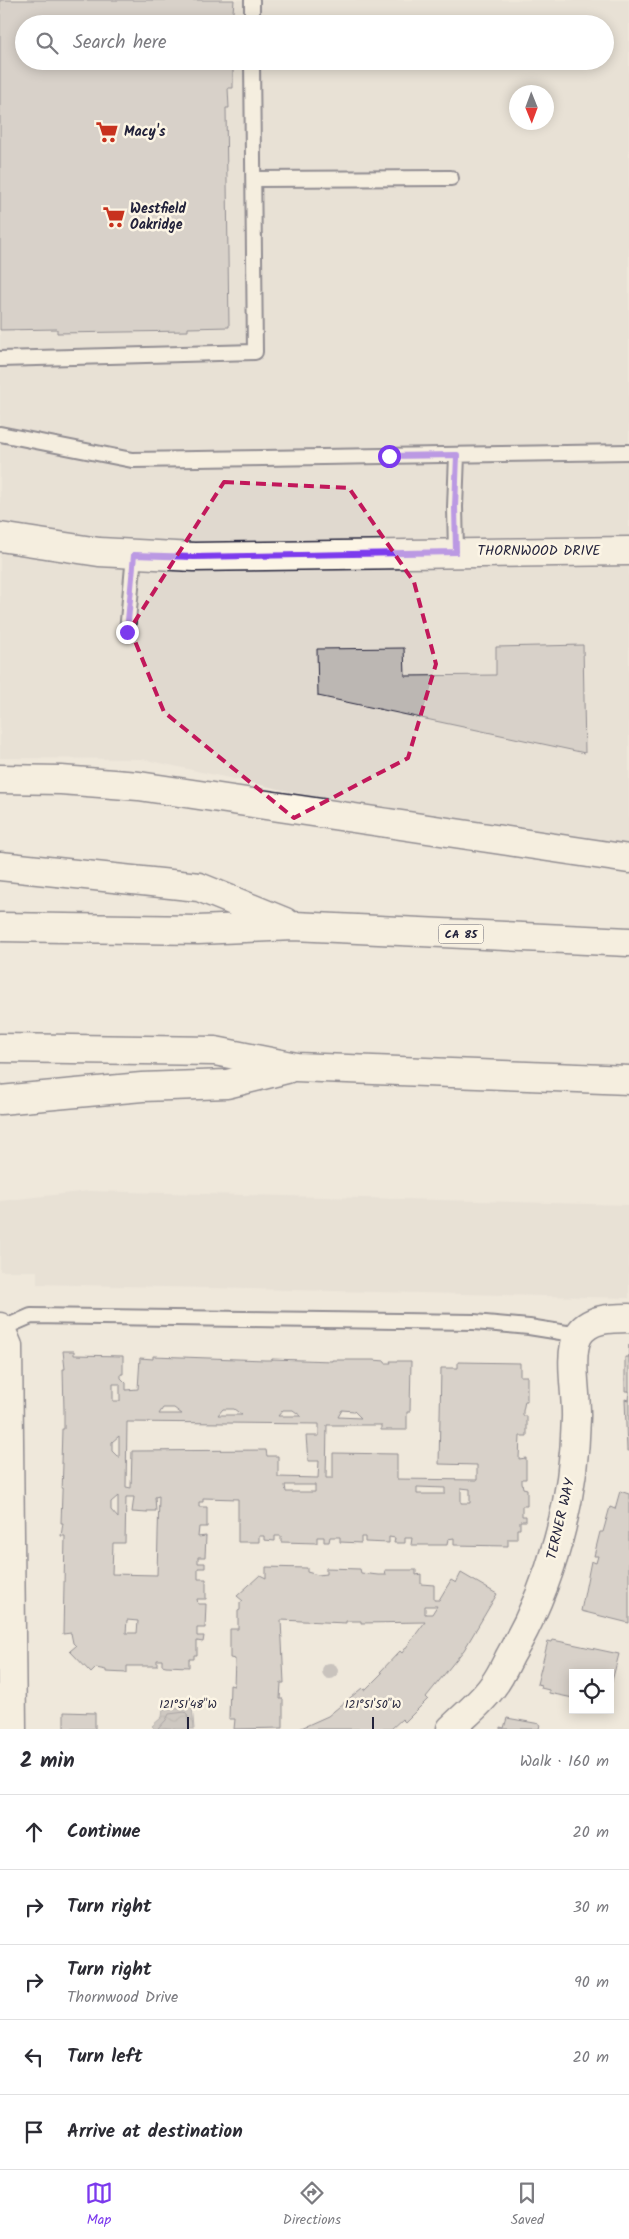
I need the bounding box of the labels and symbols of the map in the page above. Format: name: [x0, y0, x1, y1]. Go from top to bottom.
north arrow: [509, 85, 554, 130]
supermarket icon: Macy's: [94, 119, 120, 145]
place label: Macy's: [124, 121, 166, 143]
place label: Westfield Oakridge: [130, 198, 186, 236]
supermarket icon: Westfield Oakridge: [101, 204, 127, 230]
route start: [378, 445, 401, 468]
street label: THORNWOOD DRIVE: [477, 540, 601, 562]
route end: [116, 621, 139, 644]
road number: CA 85: [438, 924, 484, 944]
street label: TERNER WAY: [541, 1475, 581, 1562]
text: 121°51'48"W: [159, 1695, 217, 1714]
text: 121°51'50"W: [345, 1695, 401, 1714]

